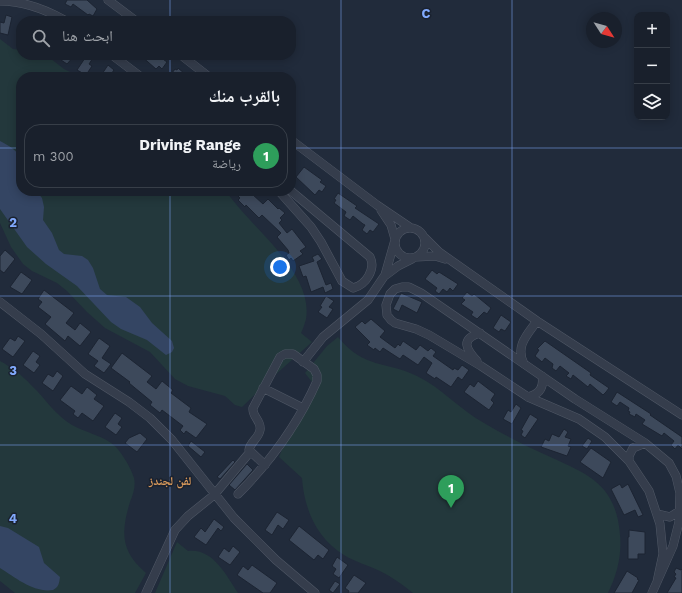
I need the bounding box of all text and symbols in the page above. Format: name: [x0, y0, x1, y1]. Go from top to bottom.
text: C: [422, 6, 431, 21]
north arrow: [586, 12, 622, 48]
map controls: [634, 12, 670, 120]
button: +: [634, 12, 670, 48]
search box: [16, 16, 296, 60]
icon: search: [30, 27, 52, 49]
text: ابحث هنا: [62, 27, 113, 45]
button: −: [634, 48, 670, 84]
button: layers: [634, 84, 670, 120]
text: بالقرب منك: [209, 86, 280, 106]
text: Driving Range: [139, 136, 241, 154]
text: 300 m: [33, 149, 74, 164]
text: 1: [263, 149, 269, 164]
text: رياضة: [212, 156, 241, 171]
text: 2: [9, 215, 17, 230]
your location: [270, 257, 290, 277]
text: 3: [9, 363, 17, 378]
district label: لفن لجندز: [148, 474, 191, 489]
pin: 1: [438, 475, 464, 508]
text: 4: [9, 511, 18, 526]

